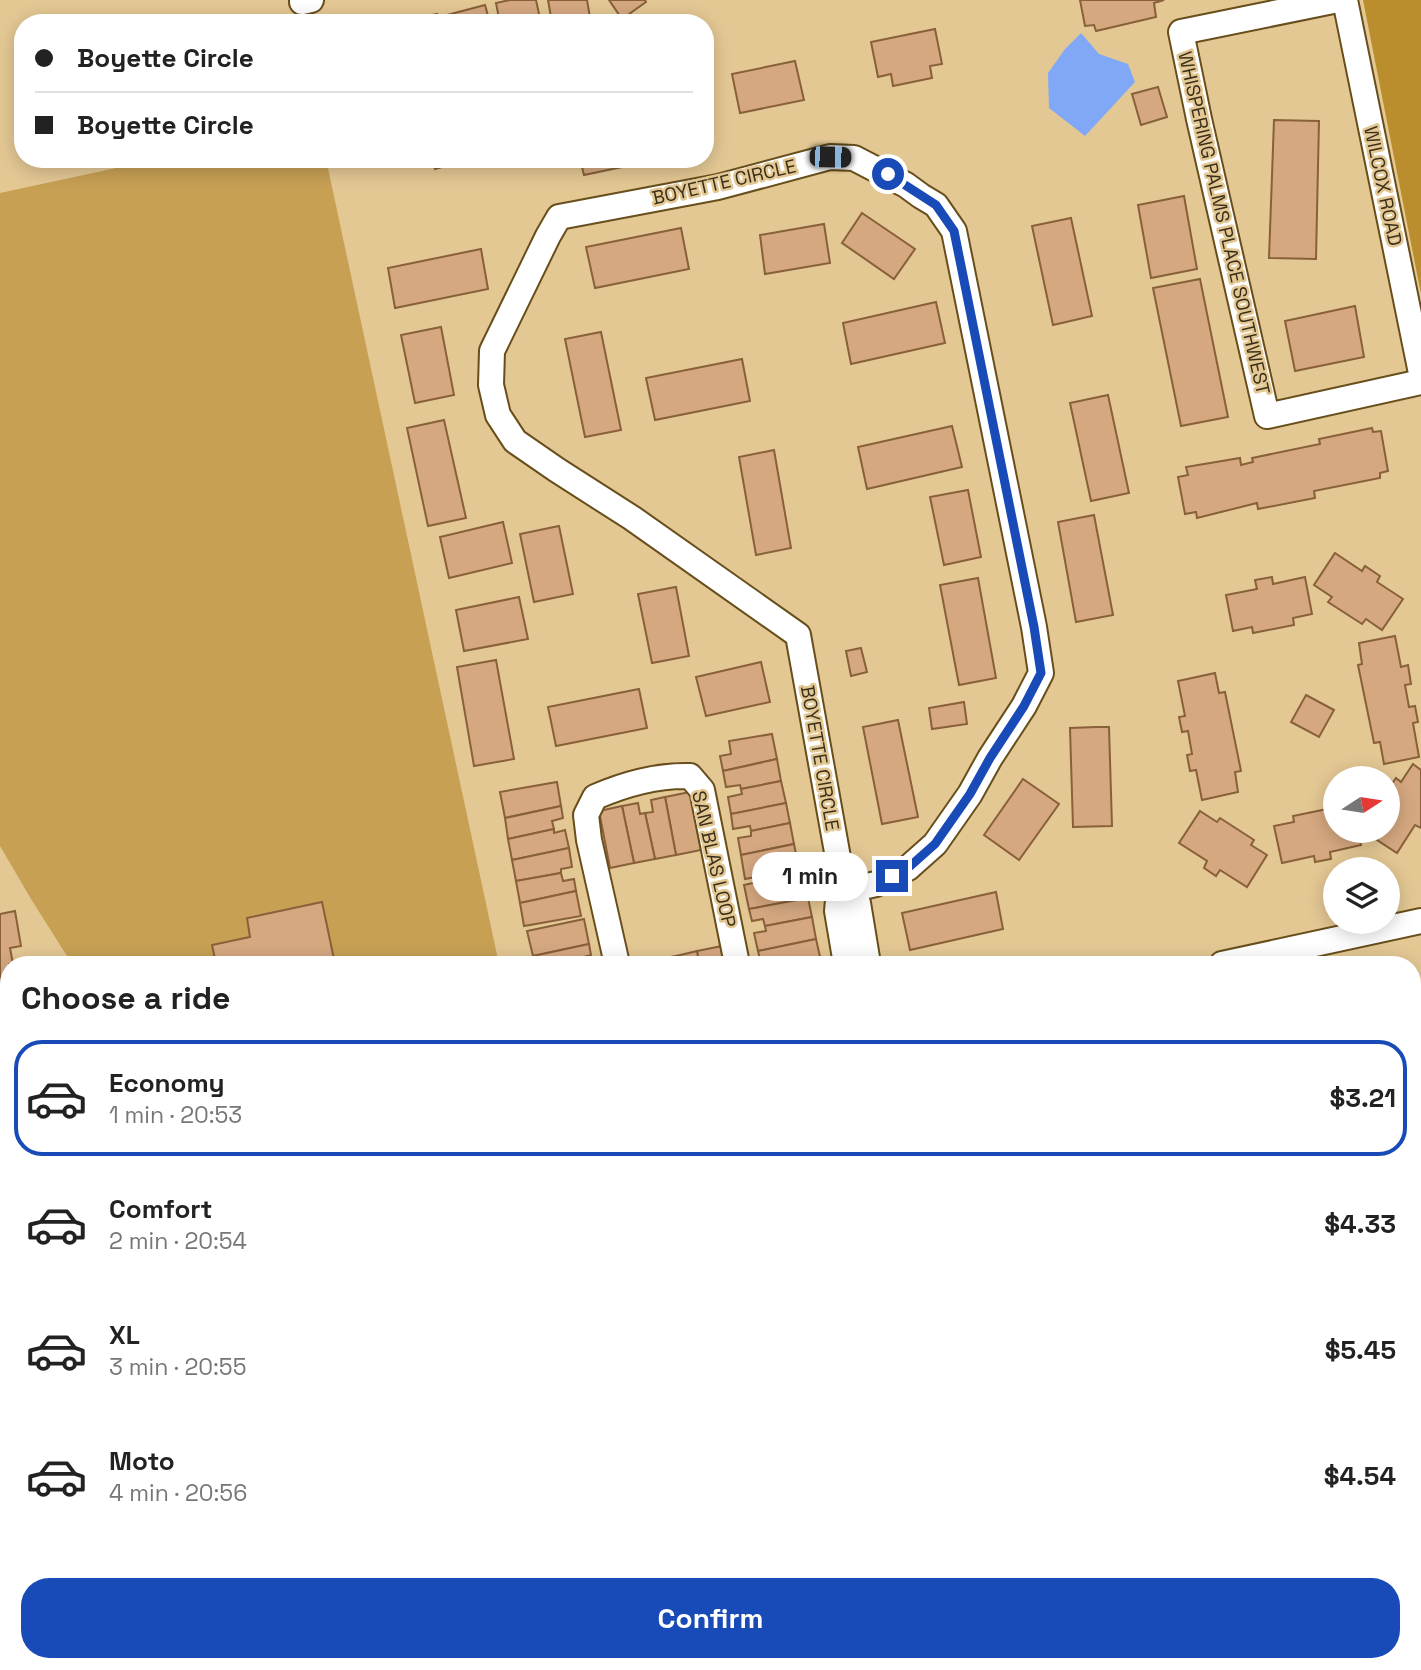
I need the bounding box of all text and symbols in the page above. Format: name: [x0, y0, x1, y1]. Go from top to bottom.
text: Boyette Circle: [77, 41, 254, 75]
street label: WHISPERING PALMS PLACE SOUTHWEST: [1172, 49, 1276, 397]
text: Boyette Circle: [77, 108, 254, 142]
street label: WILCOX ROAD: [1358, 124, 1408, 248]
car: [809, 146, 852, 168]
street label: BOYETTE CIRCLE: [650, 153, 798, 211]
route start: [872, 158, 904, 190]
street label: BOYETTE CIRCLE: [795, 683, 845, 833]
north arrow: [1323, 766, 1400, 844]
map controls: [1323, 766, 1400, 934]
street label: SAN BLAS LOOP: [686, 788, 742, 930]
callout: 1 min: [752, 852, 868, 900]
button: layers: [1323, 857, 1400, 934]
route end: [876, 860, 908, 892]
text: 1 min: [782, 861, 838, 891]
text: Choose a ride: [21, 978, 231, 1018]
text: Economy: [109, 1066, 225, 1100]
icon: car: [25, 1067, 88, 1130]
text: $3.21: [1329, 1081, 1396, 1115]
text: 1 min · 20:53: [109, 1100, 242, 1130]
text: Comfort: [109, 1192, 212, 1226]
icon: car: [25, 1193, 88, 1256]
text: $4.33: [1324, 1207, 1396, 1241]
text: 2 min · 20:54: [109, 1226, 247, 1256]
text: XL: [109, 1318, 140, 1352]
icon: car: [25, 1319, 88, 1382]
text: $5.45: [1325, 1333, 1396, 1367]
text: 3 min · 20:55: [109, 1352, 246, 1382]
text: Moto: [109, 1444, 175, 1478]
icon: car: [25, 1445, 88, 1508]
text: $4.54: [1324, 1459, 1396, 1493]
text: 4 min · 20:56: [109, 1478, 247, 1508]
button: Confirm: [21, 1578, 1400, 1658]

